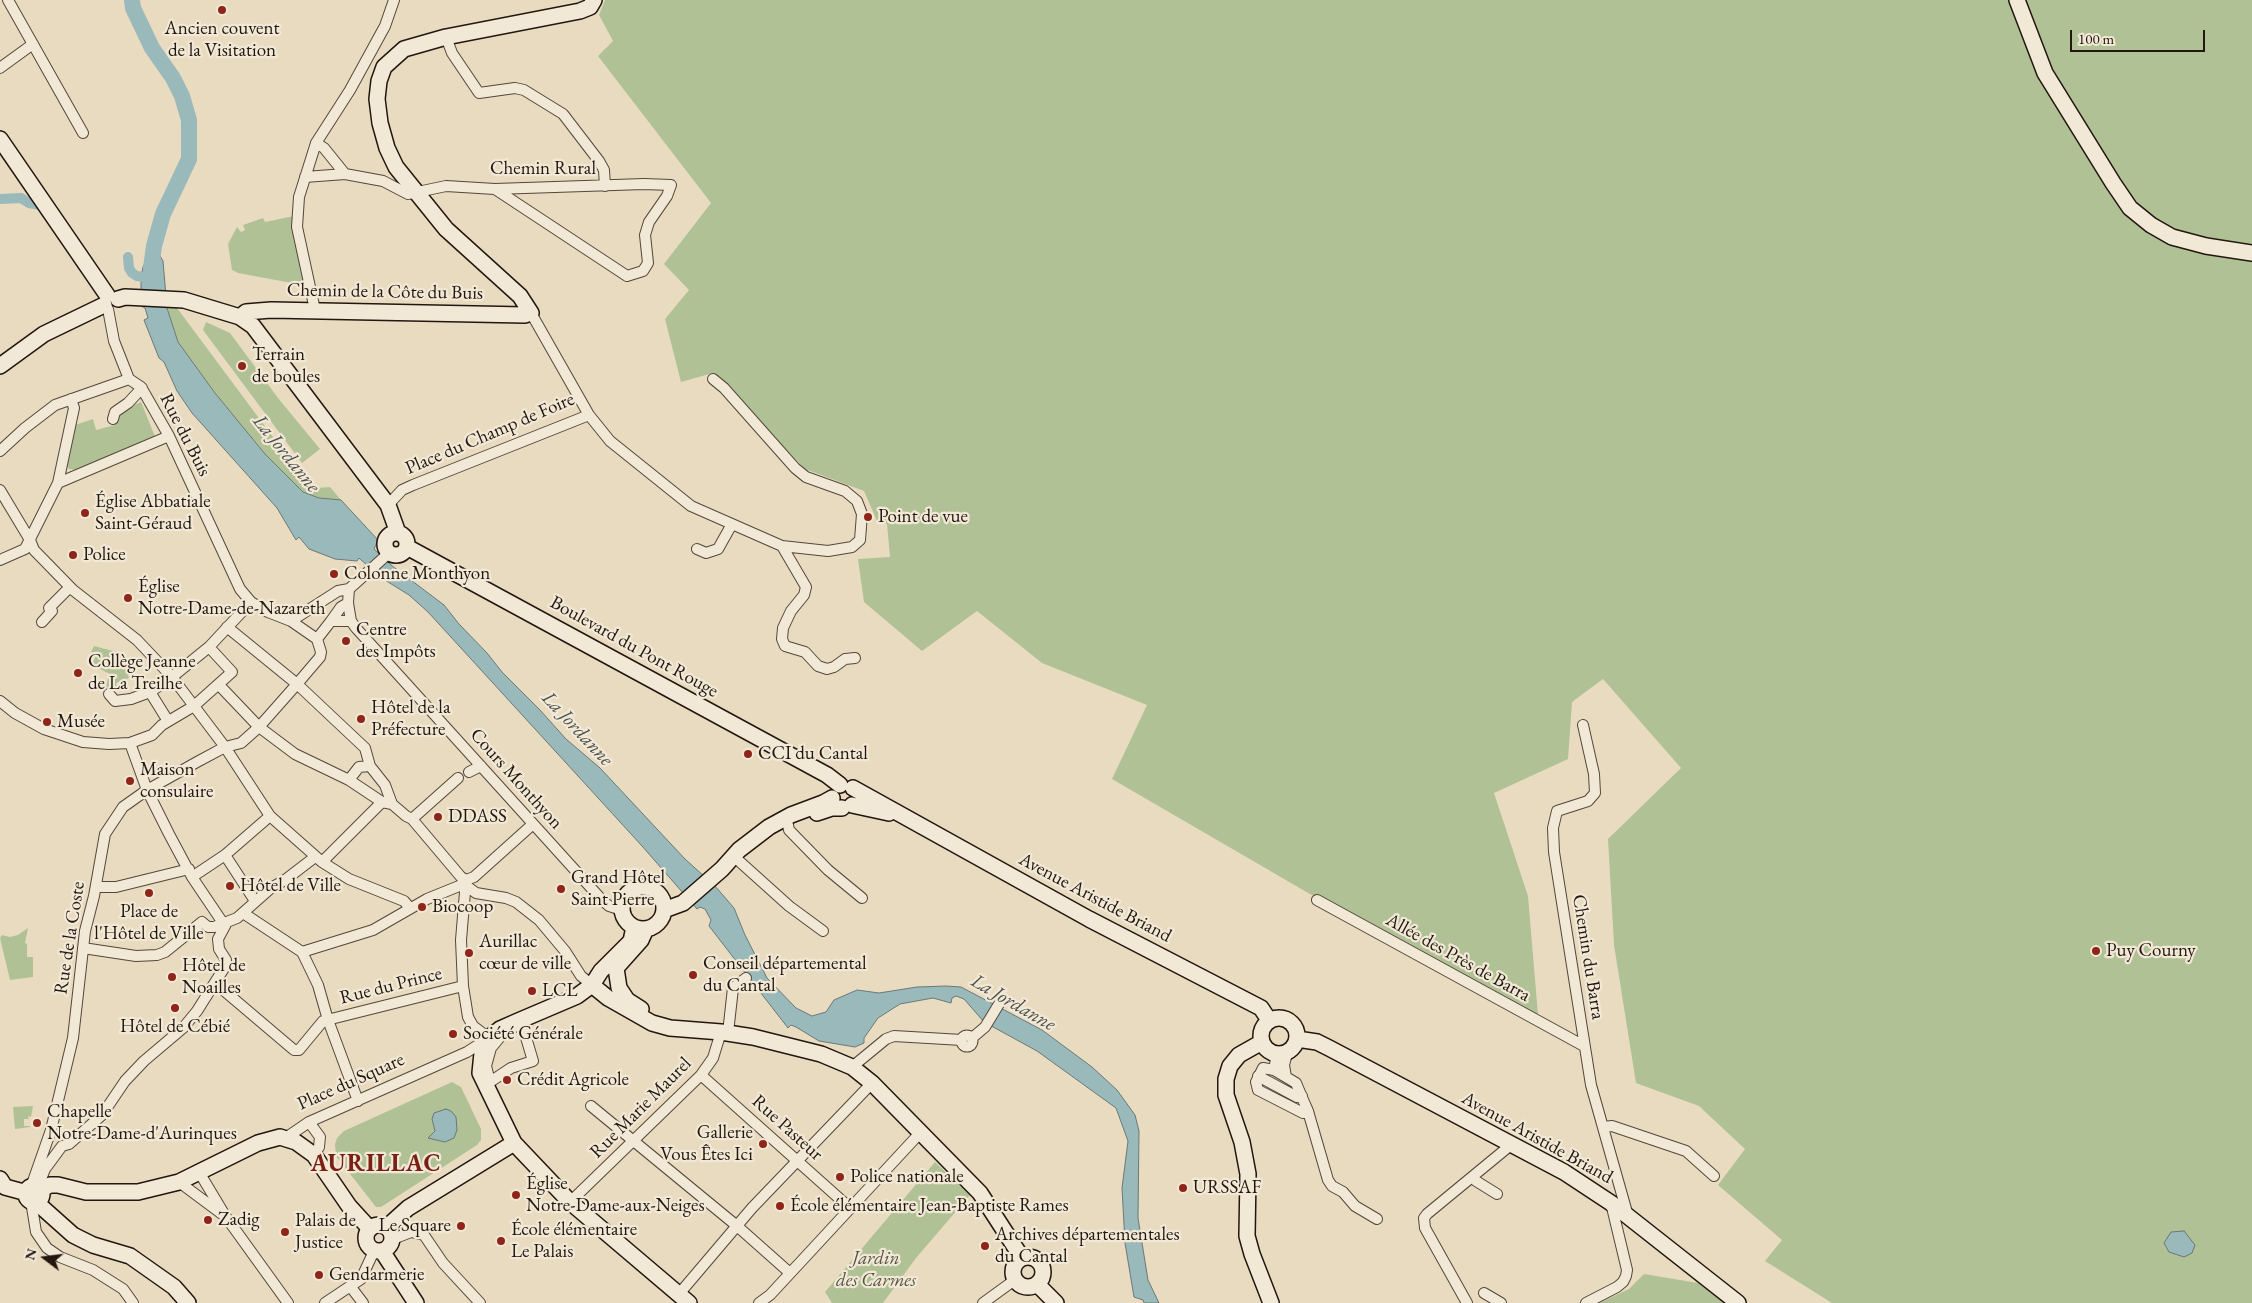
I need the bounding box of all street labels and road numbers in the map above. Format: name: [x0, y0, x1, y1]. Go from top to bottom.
street label: Chemin Rural: [490, 158, 596, 180]
street label: Chemin de la Côte du Buis: [287, 279, 483, 305]
street label: Place du Champ de Foire: [402, 388, 578, 480]
street label: Rue du Buis: [154, 390, 216, 480]
street label: Boulevard du Pont Rouge: [546, 591, 722, 703]
street label: Cours Monthyon: [465, 724, 567, 834]
street label: Avenue Aristide Briand: [1015, 848, 1175, 948]
street label: Rue de la Coste: [50, 880, 90, 996]
street label: Chemin du Barra: [1567, 893, 1609, 1021]
street label: Allée des Près de Barra: [1382, 909, 1534, 1007]
street label: Rue du Prince: [338, 962, 444, 1010]
street label: Place du Square: [294, 1048, 408, 1116]
street label: Rue Marie Maurel: [586, 1053, 696, 1163]
street label: Avenue Aristide Briand: [1457, 1087, 1617, 1189]
street label: Rue Pasteur: [747, 1090, 827, 1166]

